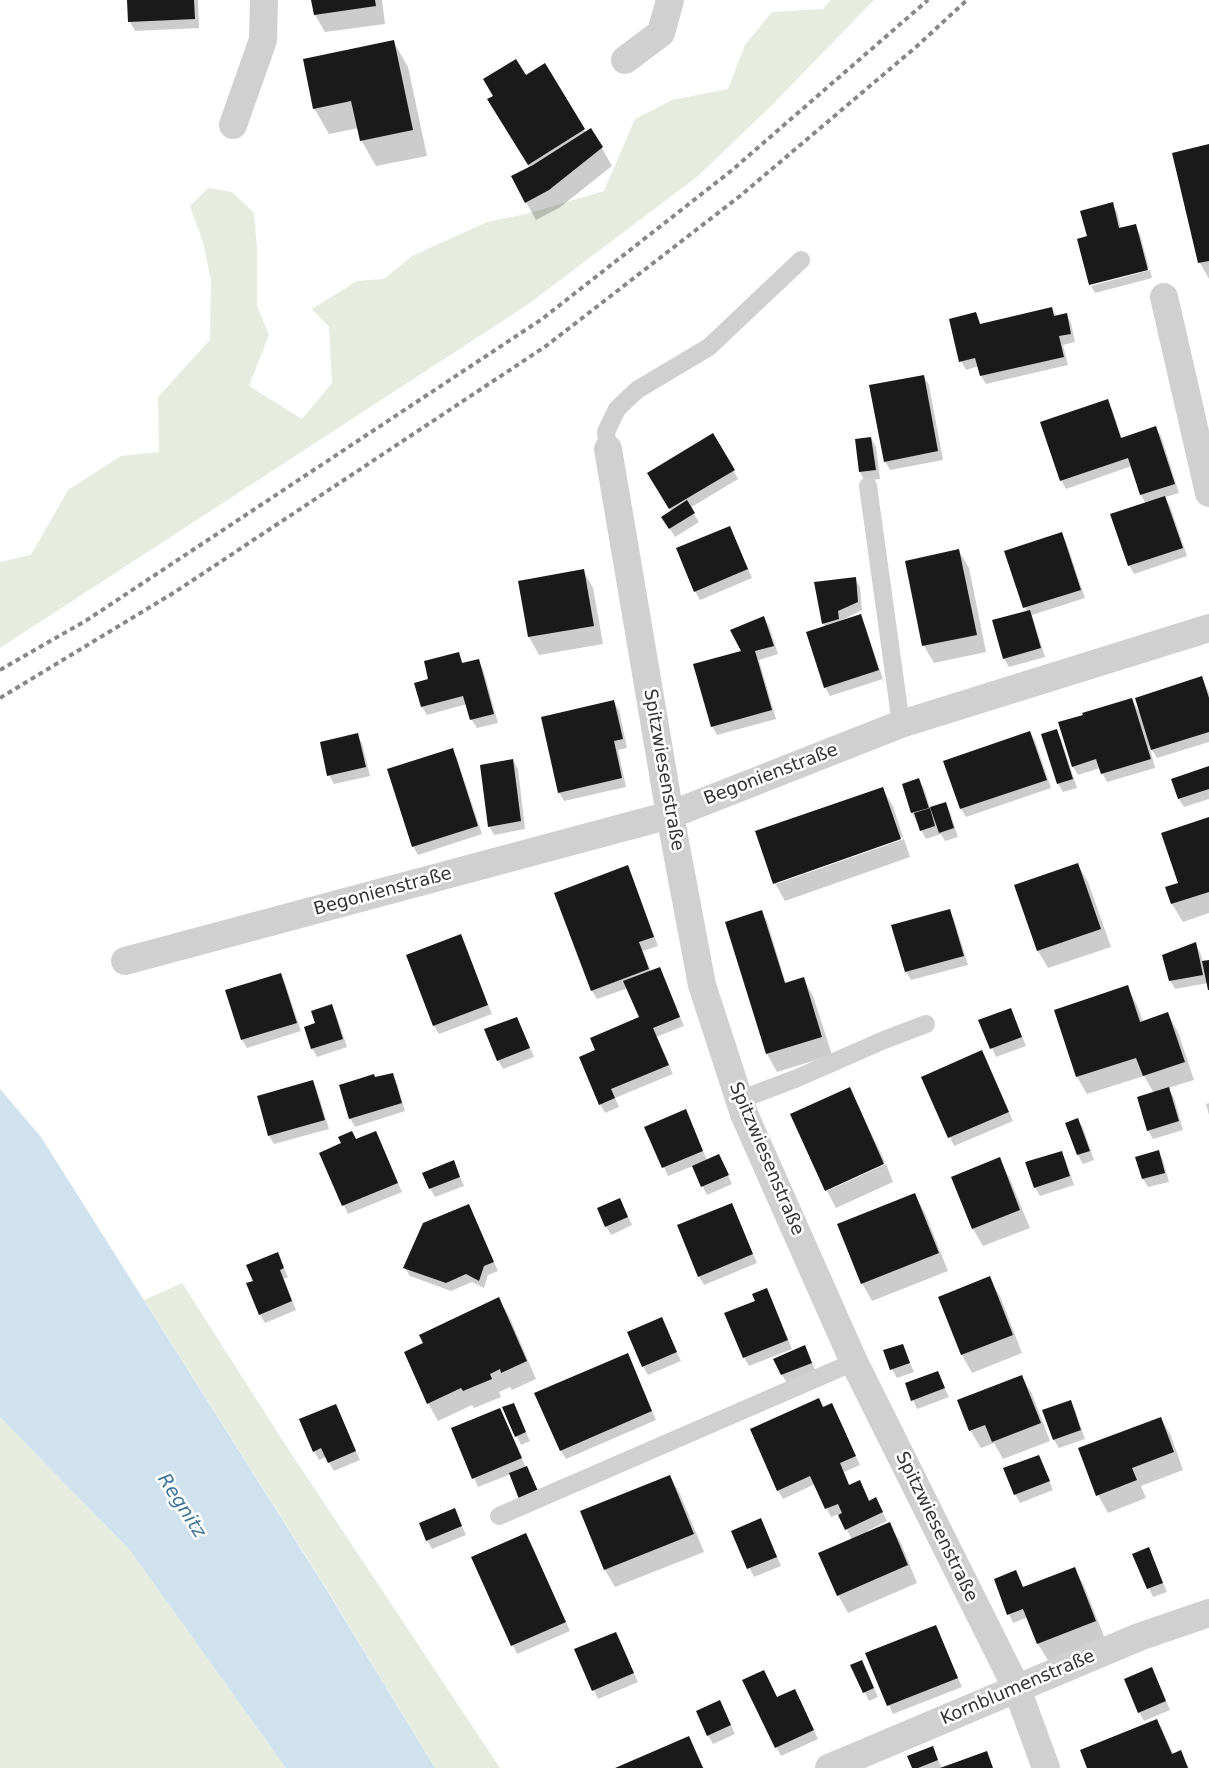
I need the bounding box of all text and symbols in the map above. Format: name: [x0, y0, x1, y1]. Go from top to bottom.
street label: Spitzwiesenstraße: [638, 687, 688, 853]
street label: Begonienstraße: [701, 739, 841, 811]
street label: Begonienstraße: [312, 863, 454, 921]
street label: Spitzwiesenstraße: [724, 1079, 808, 1239]
street label: Spitzwiesenstraße: [890, 1448, 982, 1606]
water label: Regnitz: [152, 1470, 210, 1542]
street label: Kornblumenstraße: [938, 1646, 1098, 1730]

